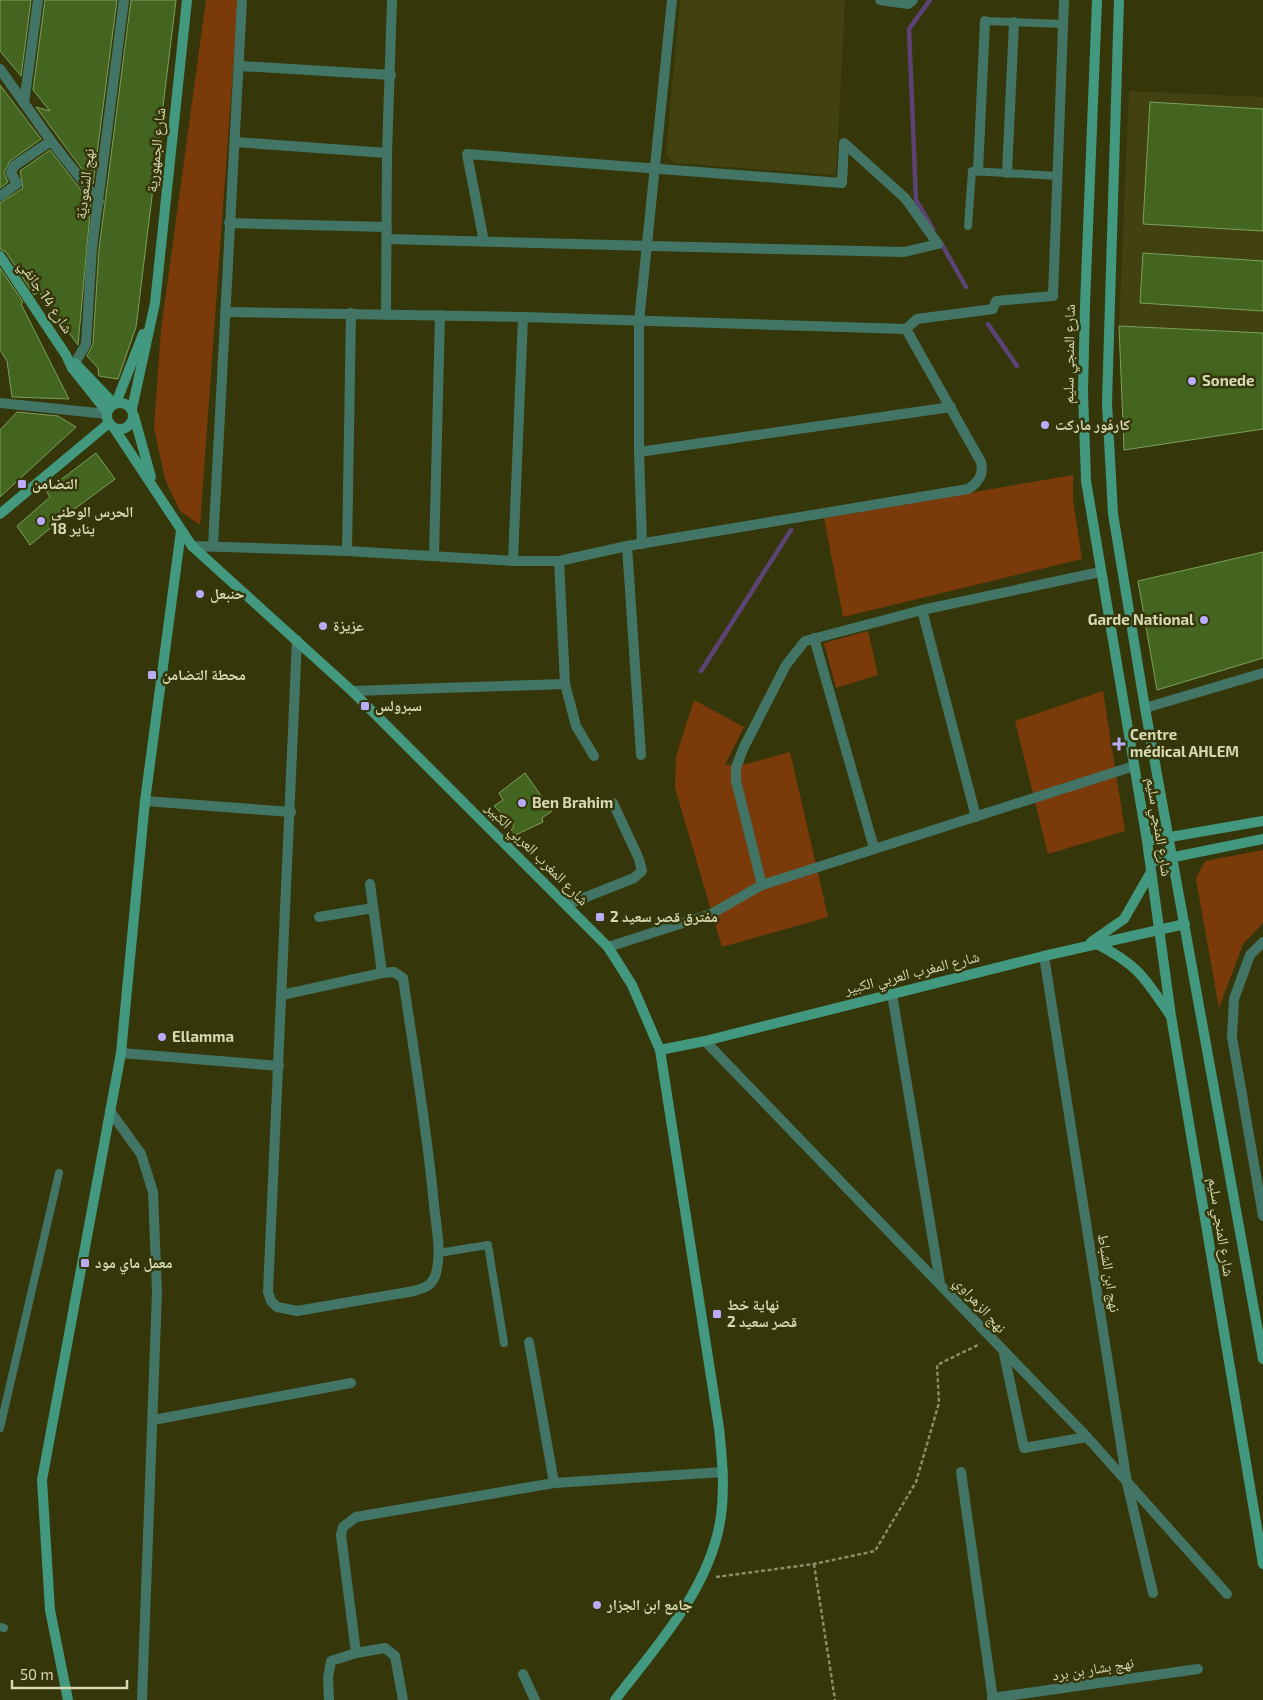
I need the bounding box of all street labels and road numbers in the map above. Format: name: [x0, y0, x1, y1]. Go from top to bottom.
street label: شارع الجمهورية: [142, 106, 170, 193]
street label: نهج السّعوديّة: [71, 147, 99, 221]
street label: شارع 14 جانفي: [13, 257, 78, 339]
street label: شارع المنجي سليم: [1058, 304, 1082, 404]
street label: شارع المنجي سليم: [1140, 776, 1177, 878]
street label: شارع المغرب العربي الكبير: [479, 797, 593, 911]
street label: شارع المغرب العربي الكبير: [842, 947, 982, 1001]
street label: شارع المنجي سليم: [1202, 1176, 1239, 1278]
street label: نهج ابن الشباط: [1093, 1232, 1125, 1314]
street label: نهج الزهراوي: [948, 1272, 1011, 1339]
street label: نهج بشار بن برد: [1051, 1653, 1135, 1685]

